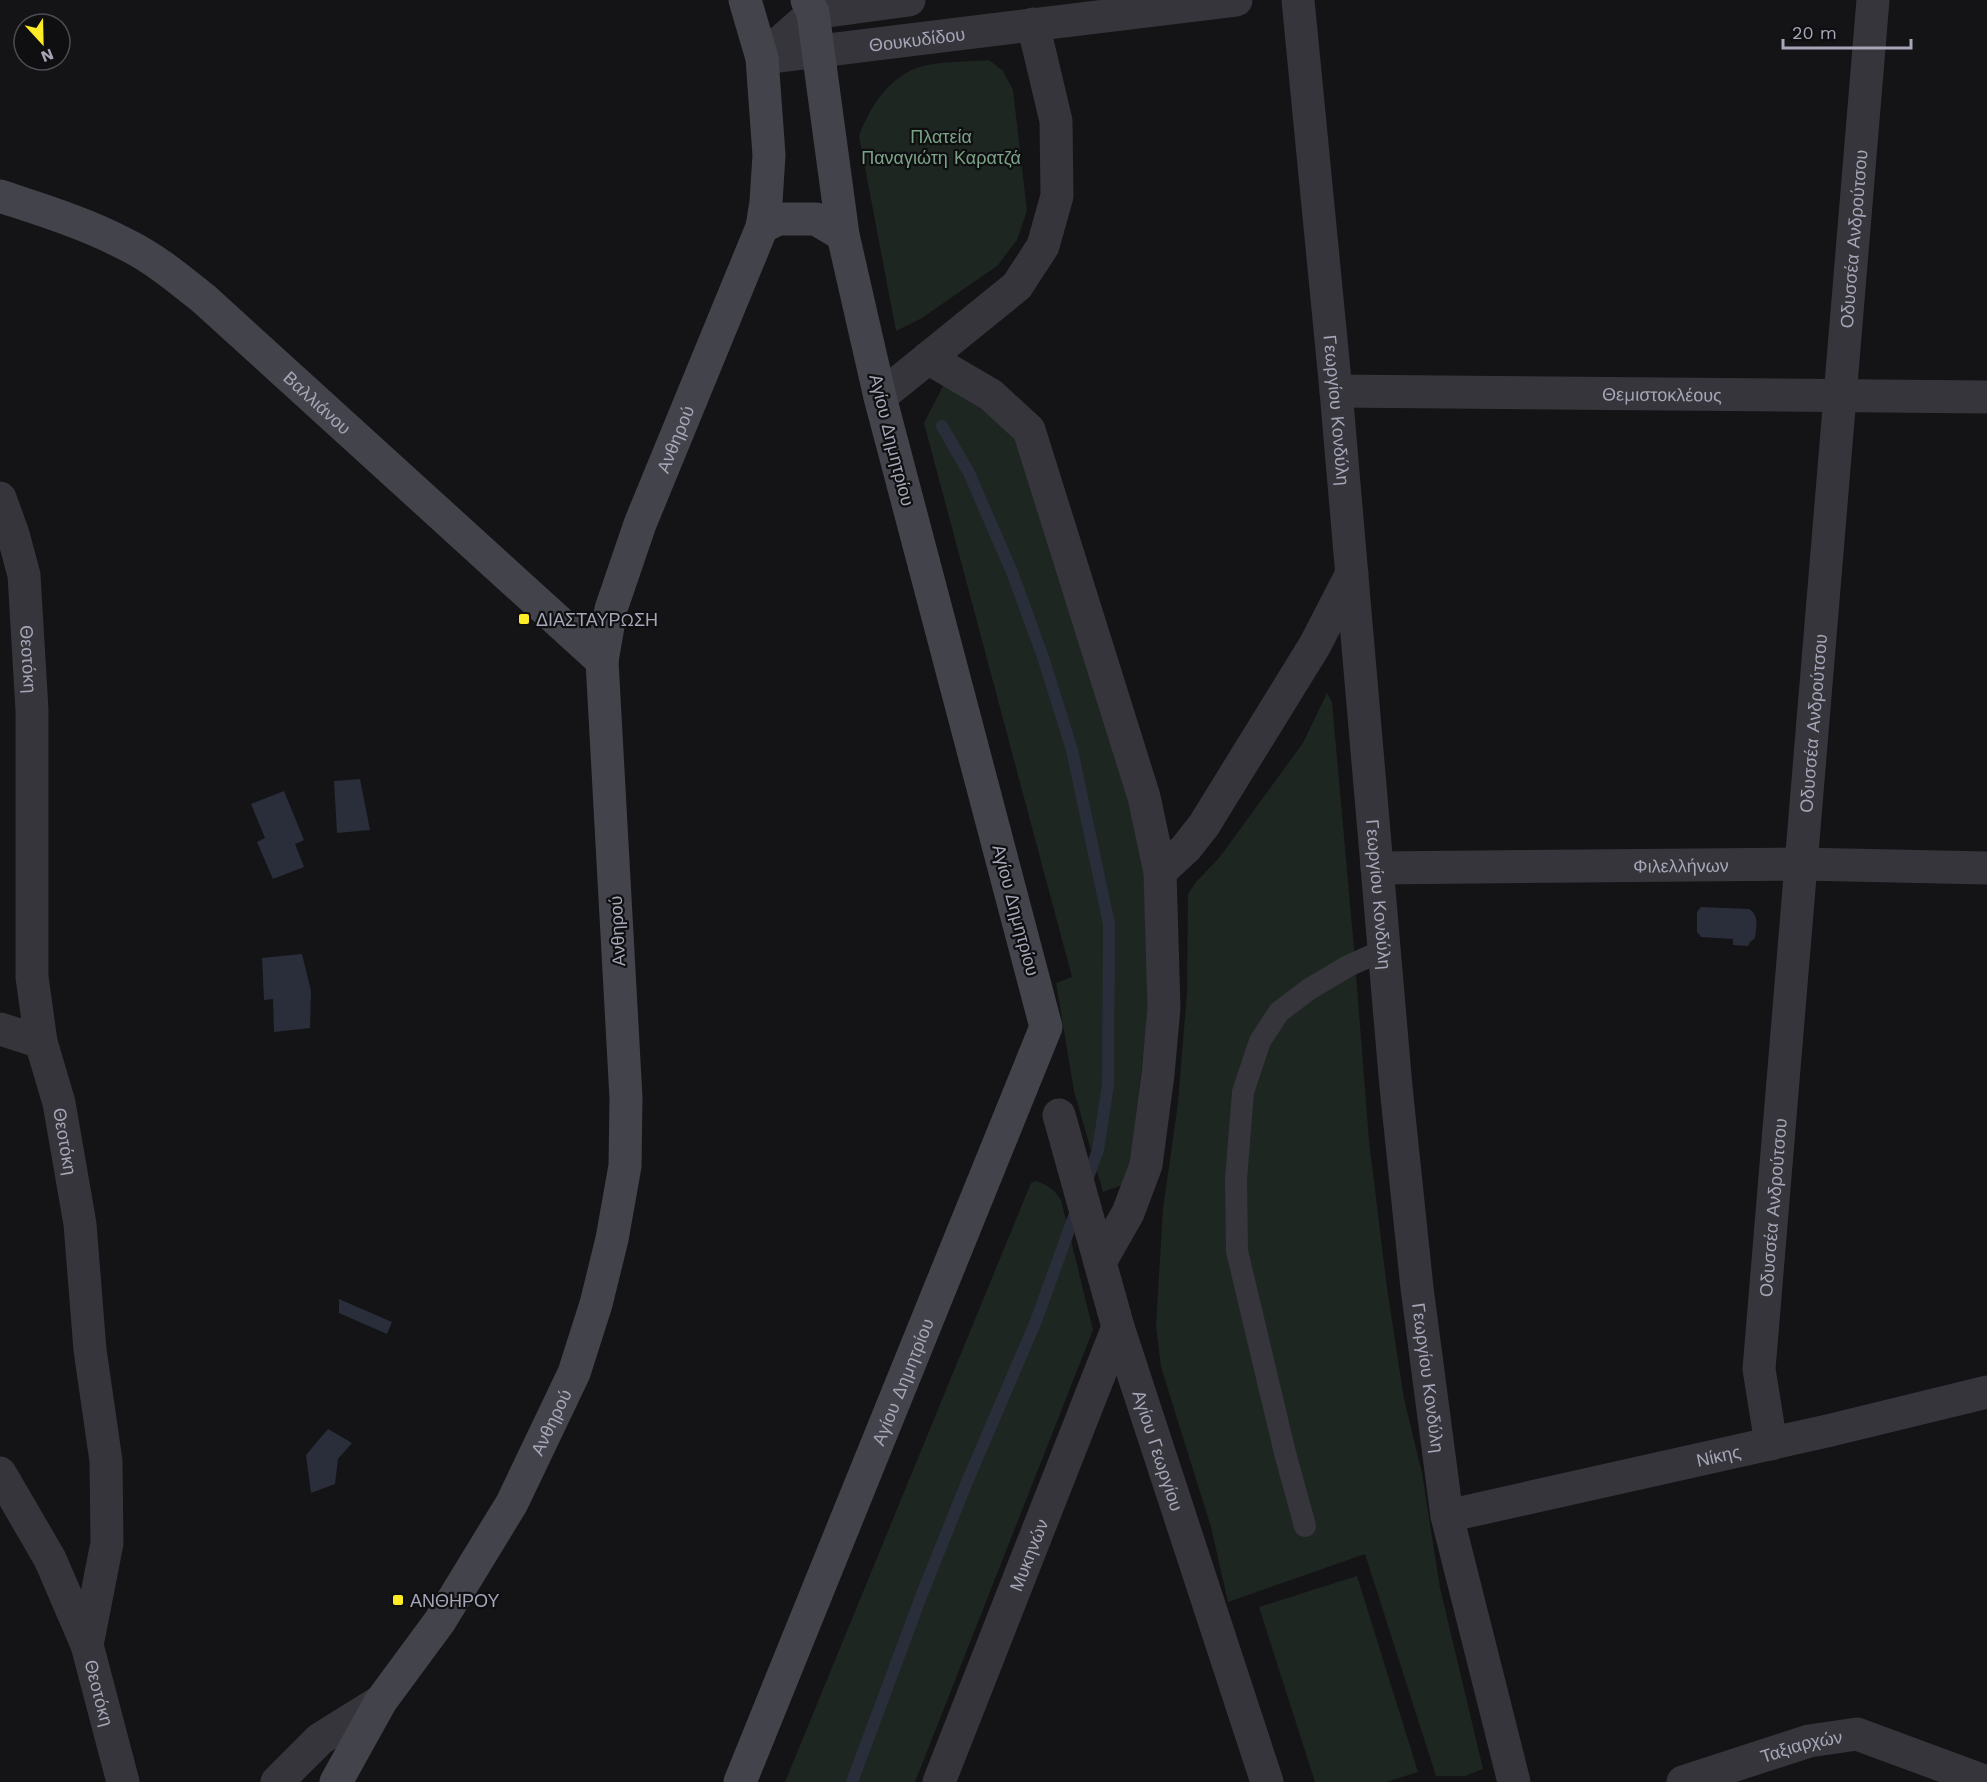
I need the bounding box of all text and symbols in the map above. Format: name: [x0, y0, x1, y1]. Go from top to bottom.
north arrow: [12, 12, 72, 72]
scale bar: [1783, 12, 1910, 50]
text: 20 m: [1792, 22, 1837, 43]
street label: Θουκυδίδου: [868, 23, 966, 55]
text: N: [38, 44, 56, 66]
park label: Πλατεία Παναγιώτη Καρατζά: [861, 126, 1021, 168]
street label: Οδυσσέα Ανδρούτσου: [1835, 149, 1871, 329]
street label: Γεωργίου Κονδύλη: [1320, 334, 1355, 486]
street label: Βαλλιάνου: [280, 366, 356, 438]
street label: Αγίου Δημητρίου: [865, 372, 919, 508]
street label: Θεμιστοκλέους: [1602, 383, 1722, 405]
street label: Ανθηρού: [652, 402, 698, 476]
place label: ΔΙΑΣΤΑΥΡΩΣΗ: [536, 609, 658, 630]
marker: ΔΙΑΣΤΑΥΡΩΣΗ: [517, 612, 531, 626]
street label: Θεοτόκη: [16, 625, 41, 694]
street label: Οδυσσέα Ανδρούτσου: [1795, 633, 1831, 813]
street label: Γεωργίου Κονδύλη: [1362, 818, 1396, 970]
street label: Αγίου Δημητρίου: [988, 842, 1044, 978]
street label: Φιλελλήνων: [1633, 854, 1729, 876]
street label: Ανθηρού: [605, 895, 629, 967]
street label: Θεοτόκη: [49, 1106, 82, 1177]
street label: Οδυσσέα Ανδρούτσου: [1755, 1117, 1790, 1298]
street label: Γεωργίου Κονδύλη: [1409, 1302, 1449, 1454]
street label: Αγίου Δημητρίου: [867, 1315, 937, 1448]
street label: Ανθηρού: [526, 1386, 575, 1459]
street label: Αγίου Γεωργίου: [1129, 1387, 1188, 1514]
street label: Νίκης: [1694, 1440, 1743, 1470]
street label: Μυκηνών: [1005, 1516, 1052, 1594]
place label: ΑΝΘΗΡΟΥ: [410, 1590, 499, 1611]
marker: ΑΝΘΗΡΟΥ: [391, 1593, 405, 1607]
street label: Θεοτόκη: [81, 1657, 118, 1728]
street label: Ταξιαρχών: [1758, 1726, 1844, 1767]

